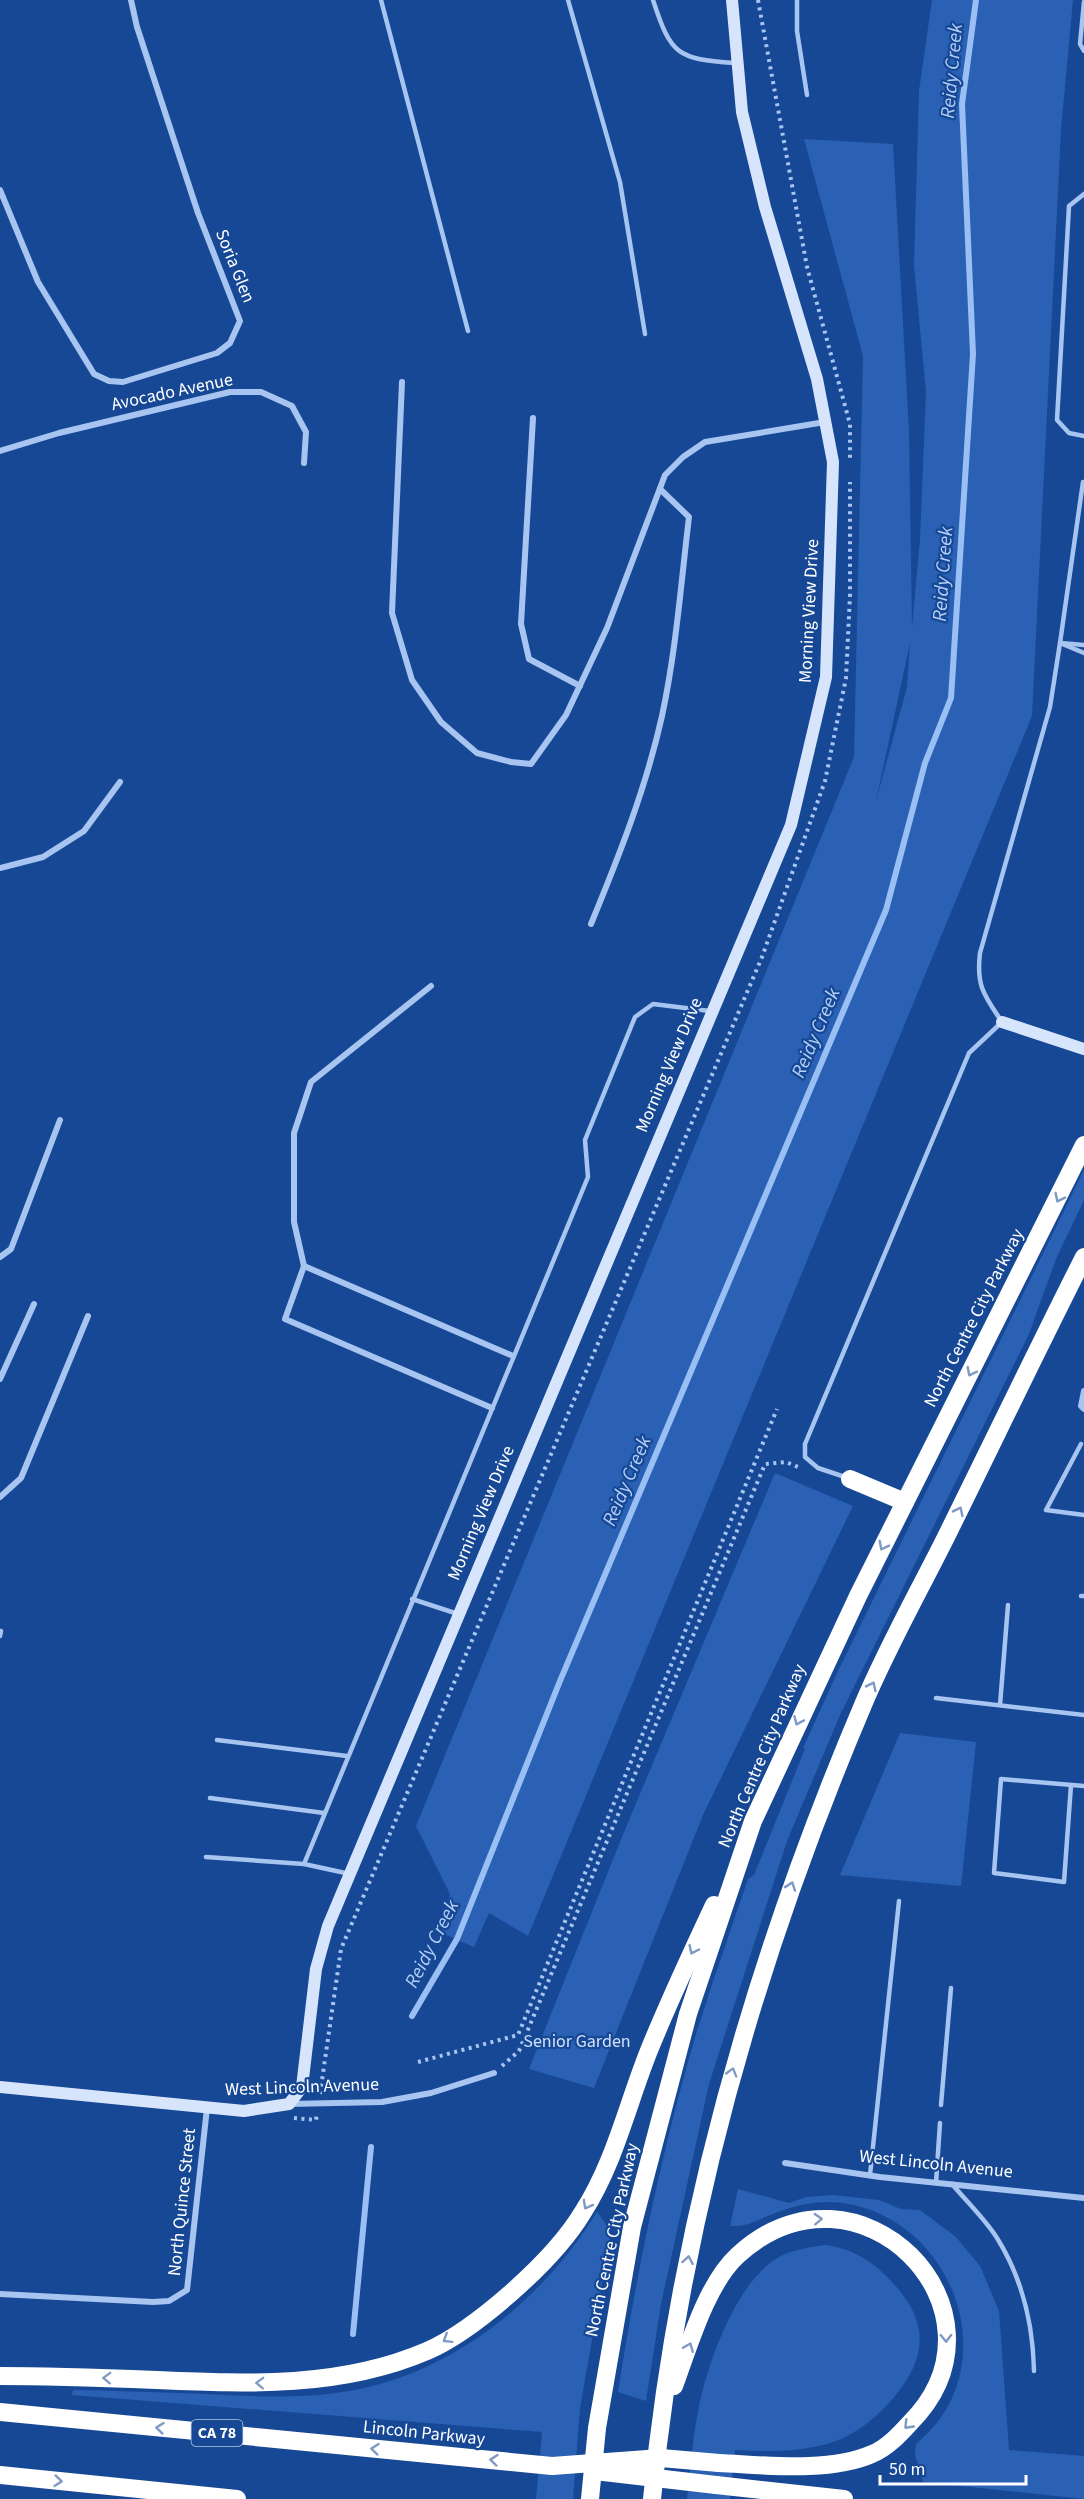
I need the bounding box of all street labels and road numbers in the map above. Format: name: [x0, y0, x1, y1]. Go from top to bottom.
street label: Soria Glen: [209, 226, 261, 306]
street label: Avocado Avenue: [109, 367, 235, 417]
street label: Morning View Drive: [793, 538, 825, 684]
street label: Morning View Drive: [629, 994, 709, 1136]
street label: North Centre City Parkway: [918, 1224, 1030, 1412]
street label: Morning View Drive: [441, 1442, 521, 1584]
street label: North Centre City Parkway: [712, 1660, 812, 1852]
street label: West Lincoln Avenue: [225, 2072, 379, 2102]
street label: North Quince Street: [162, 2127, 202, 2277]
street label: North Centre City Parkway: [579, 2140, 645, 2339]
street label: West Lincoln Avenue: [858, 2144, 1014, 2184]
street label: Lincoln Parkway: [362, 2414, 487, 2452]
road number: CA 78: [192, 2420, 242, 2446]

